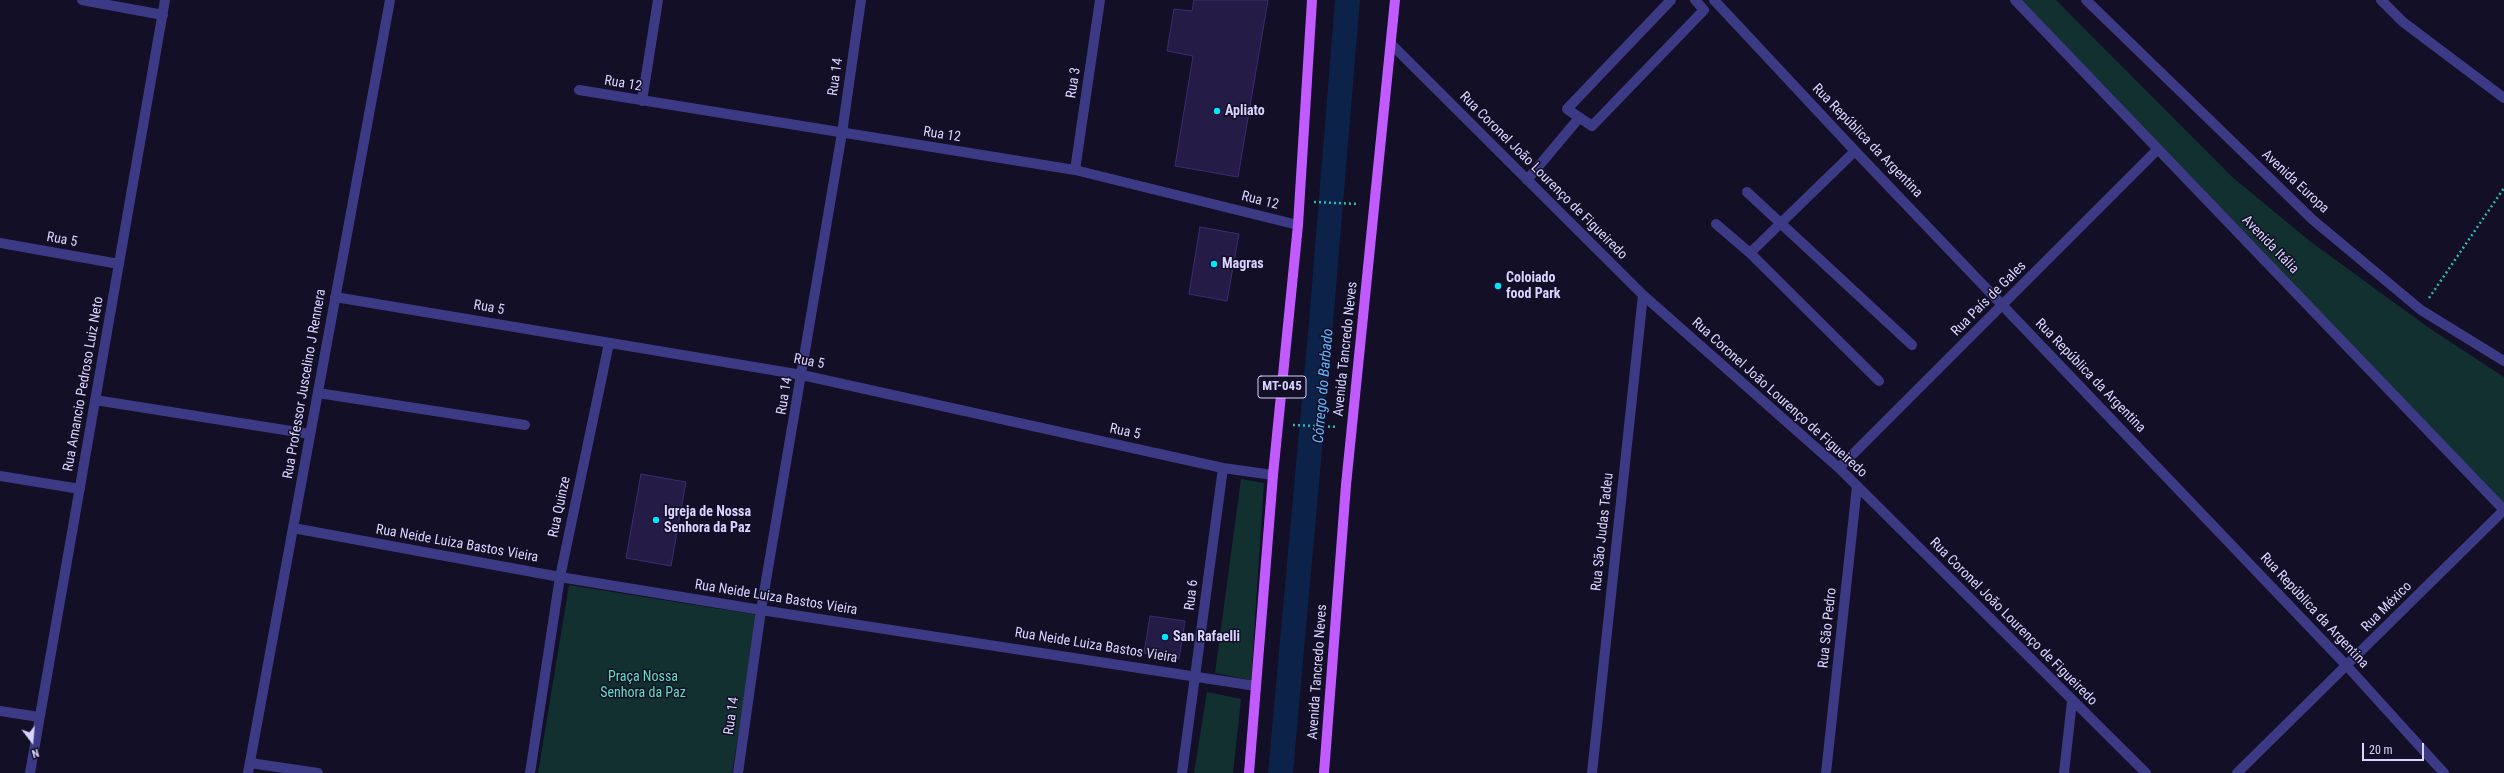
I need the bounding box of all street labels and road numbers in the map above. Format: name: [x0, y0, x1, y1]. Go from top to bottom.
street label: Rua 14: [825, 57, 847, 97]
street label: Rua 3: [1063, 66, 1085, 100]
street label: Rua 12: [603, 72, 643, 96]
street label: Rua República da Argentina: [1808, 81, 1926, 201]
street label: Rua Coronel João Lourenço de Figueiredo: [1456, 89, 1630, 263]
street label: Rua 12: [922, 124, 962, 146]
street label: Avenida Europa: [2258, 147, 2332, 217]
street label: Rua 12: [1240, 188, 1280, 214]
street label: Avenida Itália: [2238, 212, 2302, 278]
street label: Rua 5: [45, 229, 79, 251]
street label: Rua País de Gales: [1948, 258, 2030, 340]
street label: Avenida Tancredo Neves: [1331, 281, 1361, 417]
street label: Rua Professor Juscelino J Rennera: [280, 288, 330, 480]
street label: Rua Amancio Pedroso Luiz Neto: [60, 295, 108, 473]
street label: Rua 5: [472, 297, 506, 319]
street label: Rua Coronel João Lourenço de Figueiredo: [1688, 315, 1870, 481]
street label: Rua República da Argentina: [2031, 316, 2149, 436]
street label: Rua 5: [792, 351, 826, 373]
street label: Rua 14: [773, 376, 797, 416]
road number: MT-045: [1258, 376, 1306, 398]
street label: Rua 5: [1108, 421, 1142, 443]
street label: Rua São Judas Tadeu: [1588, 472, 1618, 592]
street label: Rua Quinze: [545, 475, 575, 539]
street label: Rua Neide Luiza Bastos Vieira: [374, 521, 540, 567]
street label: Rua Coronel João Lourenço de Figueiredo: [1926, 535, 2100, 709]
street label: Rua República da Argentina: [2256, 550, 2372, 672]
street label: Rua Neide Luiza Bastos Vieira: [693, 577, 859, 619]
street label: Rua México: [2358, 578, 2416, 636]
street label: Rua 6: [1182, 579, 1202, 611]
street label: Rua São Pedro: [1815, 587, 1841, 669]
street label: Avenida Tancredo Neves: [1305, 604, 1331, 740]
street label: Rua Neide Luiza Bastos Vieira: [1013, 625, 1179, 667]
street label: Rua 14: [721, 696, 743, 736]

